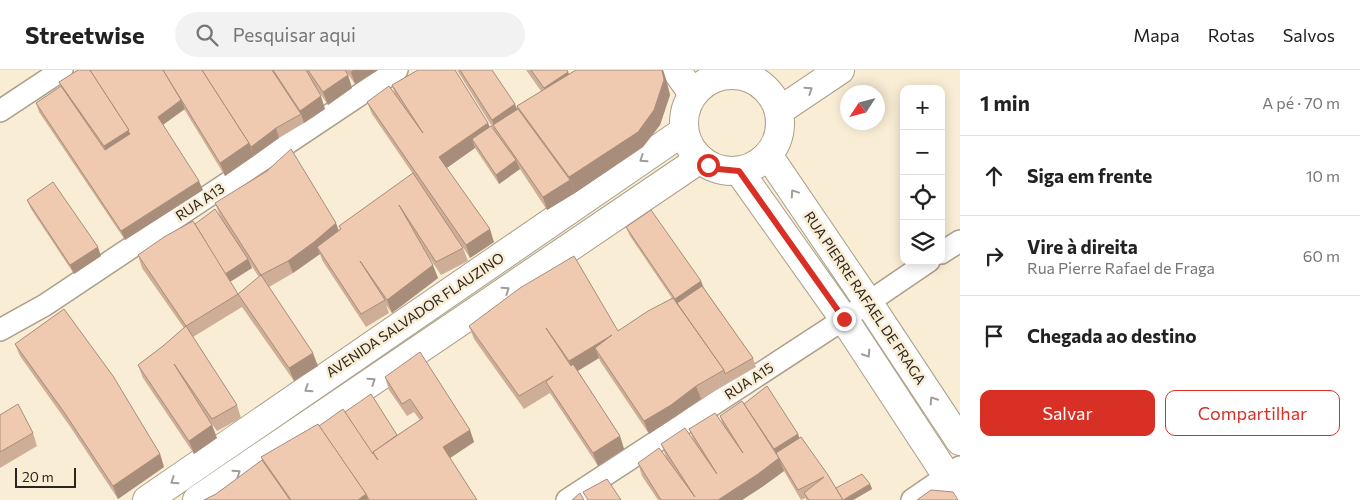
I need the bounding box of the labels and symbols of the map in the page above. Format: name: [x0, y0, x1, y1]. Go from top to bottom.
north arrow: [840, 85, 885, 130]
one-way arrow: [804, 87, 813, 96]
one-way arrow: [640, 152, 649, 162]
route start: [697, 154, 720, 177]
street label: RUA A13: [172, 179, 227, 224]
one-way arrow: [791, 189, 800, 198]
street label: RUA PIERRE RAFAEL DE FRAGA: [801, 208, 930, 388]
street label: AVENIDA SALVADOR FLAUZINO: [323, 249, 507, 381]
one-way arrow: [500, 287, 510, 296]
route end: [833, 308, 856, 331]
one-way arrow: [861, 349, 871, 358]
street label: RUA A15: [721, 358, 776, 403]
one-way arrow: [366, 378, 375, 388]
one-way arrow: [304, 383, 313, 392]
one-way arrow: [930, 396, 939, 406]
scale bar: [15, 465, 76, 488]
one-way arrow: [231, 470, 241, 479]
one-way arrow: [170, 475, 179, 484]

